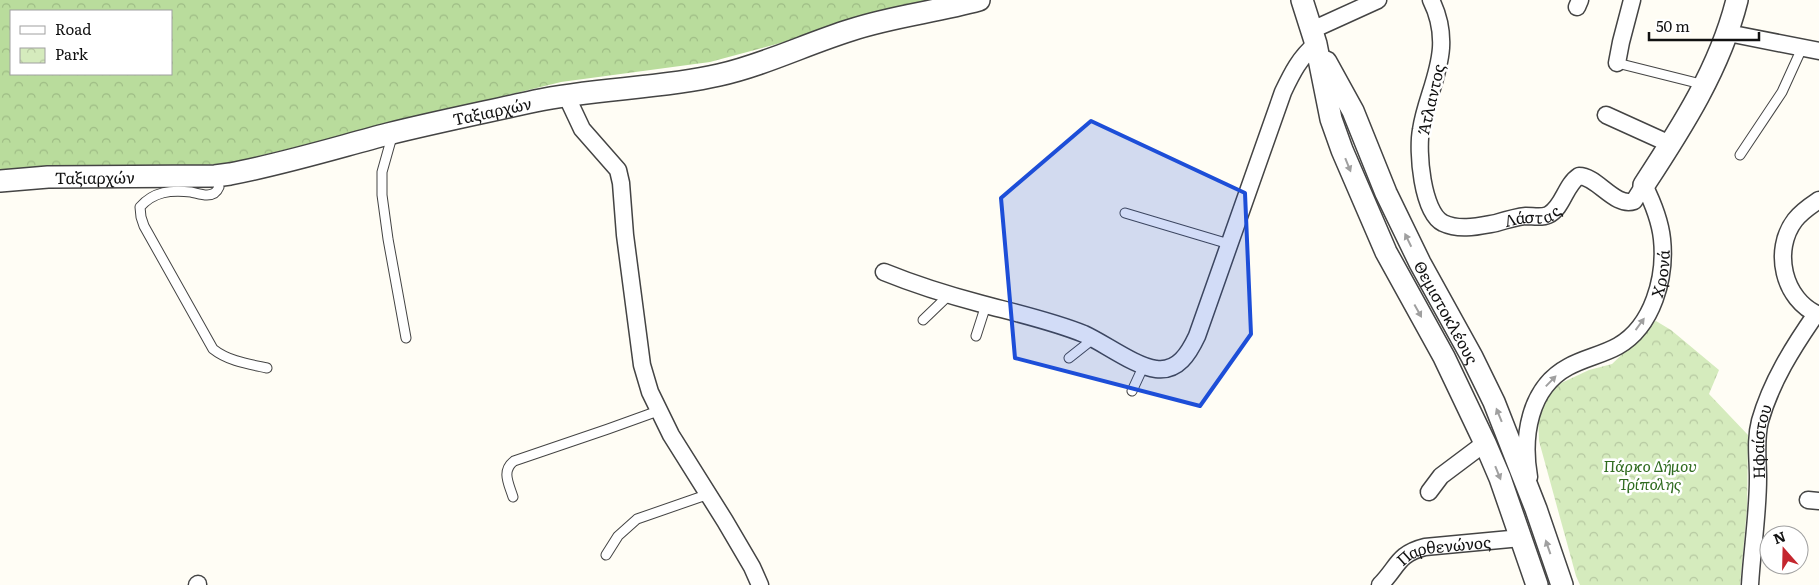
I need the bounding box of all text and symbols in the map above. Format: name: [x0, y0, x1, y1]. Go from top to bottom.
legend: [10, 10, 172, 75]
scale bar: [1649, 10, 1759, 42]
text: 50 m: [1656, 14, 1690, 37]
text: Road: [55, 17, 91, 40]
text: Park: [55, 42, 89, 65]
street label: Άτλαντος: [1410, 61, 1450, 137]
street label: Ταξιαρχών: [450, 90, 534, 131]
one-way arrow: [1345, 158, 1353, 172]
street label: Ταξιαρχών: [55, 164, 135, 189]
street label: Λάστας: [1501, 199, 1566, 232]
one-way arrow: [1404, 233, 1412, 247]
street label: Χρονά: [1644, 249, 1675, 300]
street label: Θεμιστοκλέους: [1409, 256, 1485, 368]
one-way arrow: [1414, 305, 1423, 318]
one-way arrow: [1635, 318, 1646, 331]
one-way arrow: [1545, 375, 1557, 387]
street label: Ηφαίστου: [1745, 401, 1777, 480]
one-way arrow: [1495, 408, 1503, 422]
park label: Πάρκο Δήμου Τρίπολης: [1603, 453, 1697, 495]
one-way arrow: [1494, 465, 1502, 480]
north arrow: [1759, 525, 1809, 575]
text: N: [1770, 525, 1788, 548]
street label: Παρθενώνος: [1390, 529, 1492, 571]
one-way arrow: [1544, 540, 1551, 555]

